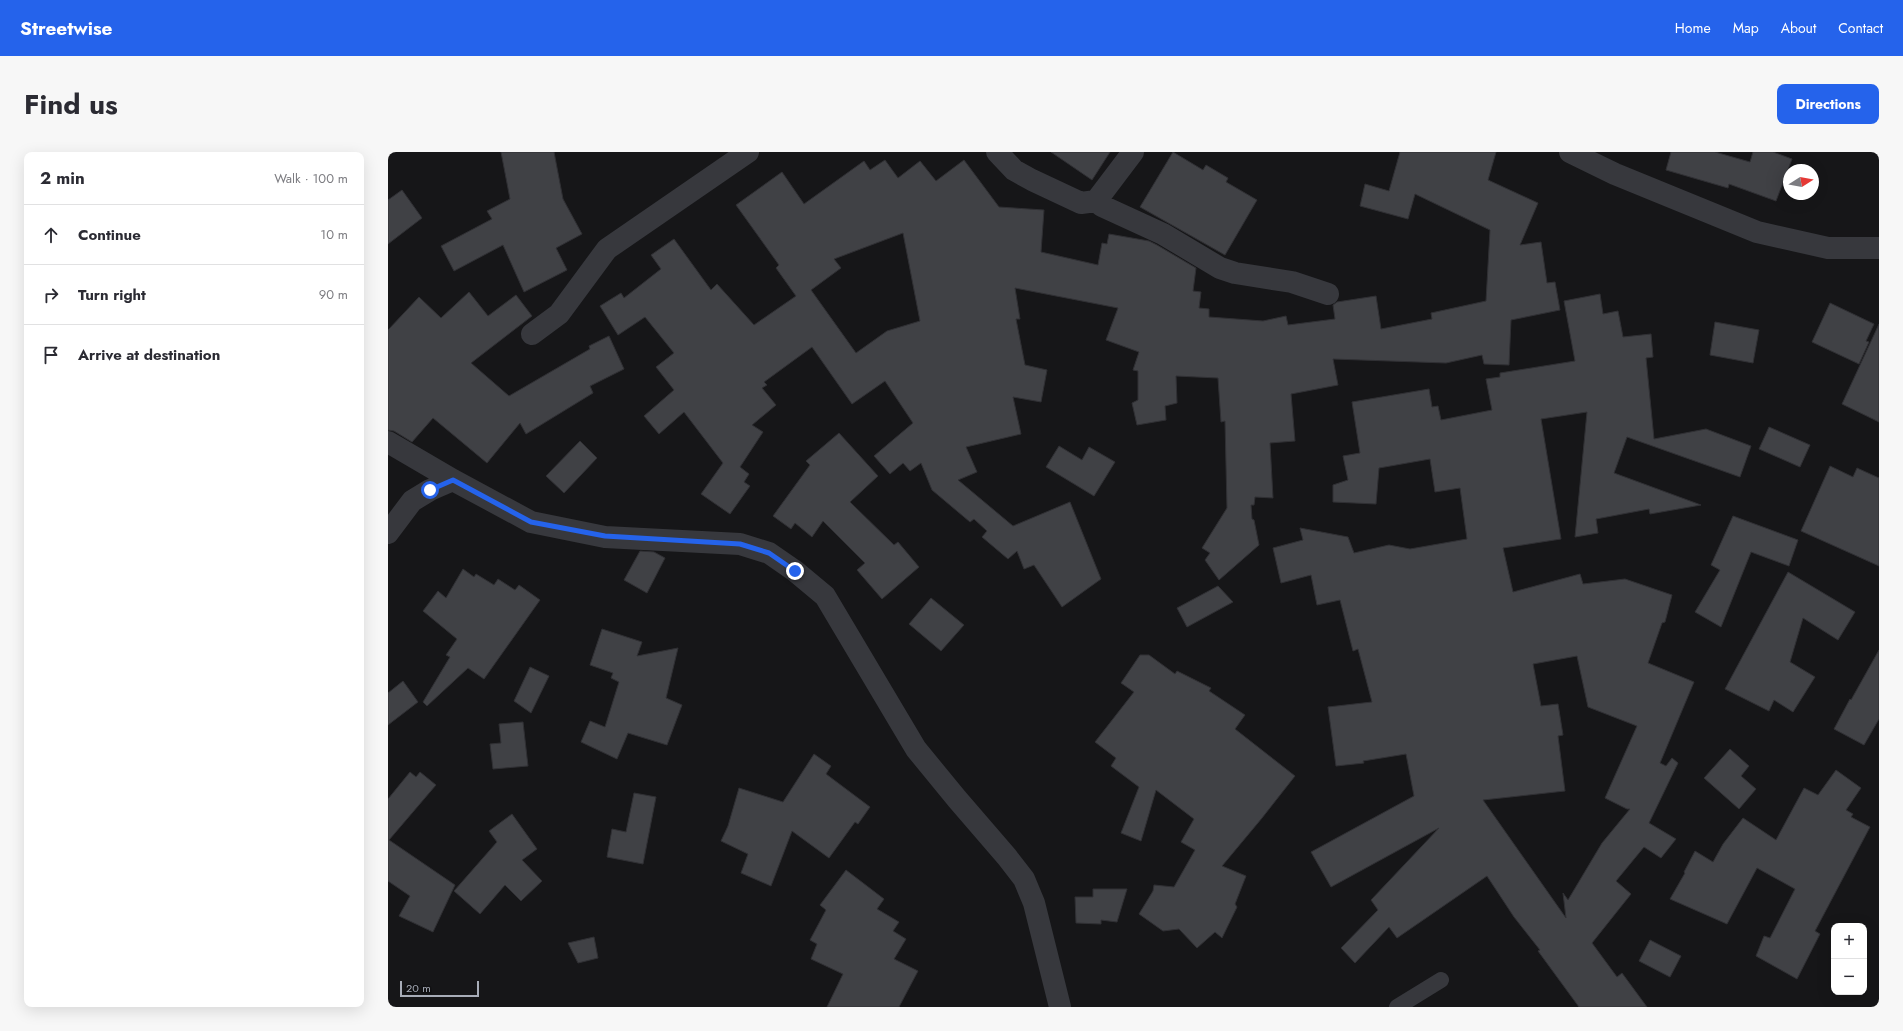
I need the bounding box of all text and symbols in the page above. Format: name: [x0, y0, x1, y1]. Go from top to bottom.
text: Streetwise: [20, 15, 113, 42]
text: Home: [1675, 18, 1711, 38]
text: Map: [1733, 18, 1759, 38]
text: About: [1781, 18, 1816, 38]
text: Contact: [1838, 18, 1883, 38]
text: Find us: [24, 84, 118, 125]
button: Directions: [1777, 84, 1879, 124]
north arrow: [1783, 164, 1819, 200]
text: 2 min: [40, 166, 85, 190]
text: Walk · 100 m: [274, 169, 348, 188]
icon: ahead: [40, 224, 62, 246]
text: Continue: [78, 224, 141, 246]
text: 10 m: [320, 225, 348, 244]
icon: right: [40, 284, 62, 306]
text: Turn right: [78, 284, 146, 306]
text: 90 m: [319, 285, 348, 304]
icon: arrive: [40, 344, 62, 366]
text: Arrive at destination: [78, 344, 220, 366]
route start: [421, 481, 439, 499]
route end: [786, 562, 804, 580]
map controls: [1831, 923, 1867, 995]
button: +: [1831, 923, 1867, 959]
button: −: [1831, 959, 1867, 995]
scale bar: [400, 979, 479, 998]
text: 20 m: [406, 980, 431, 996]

